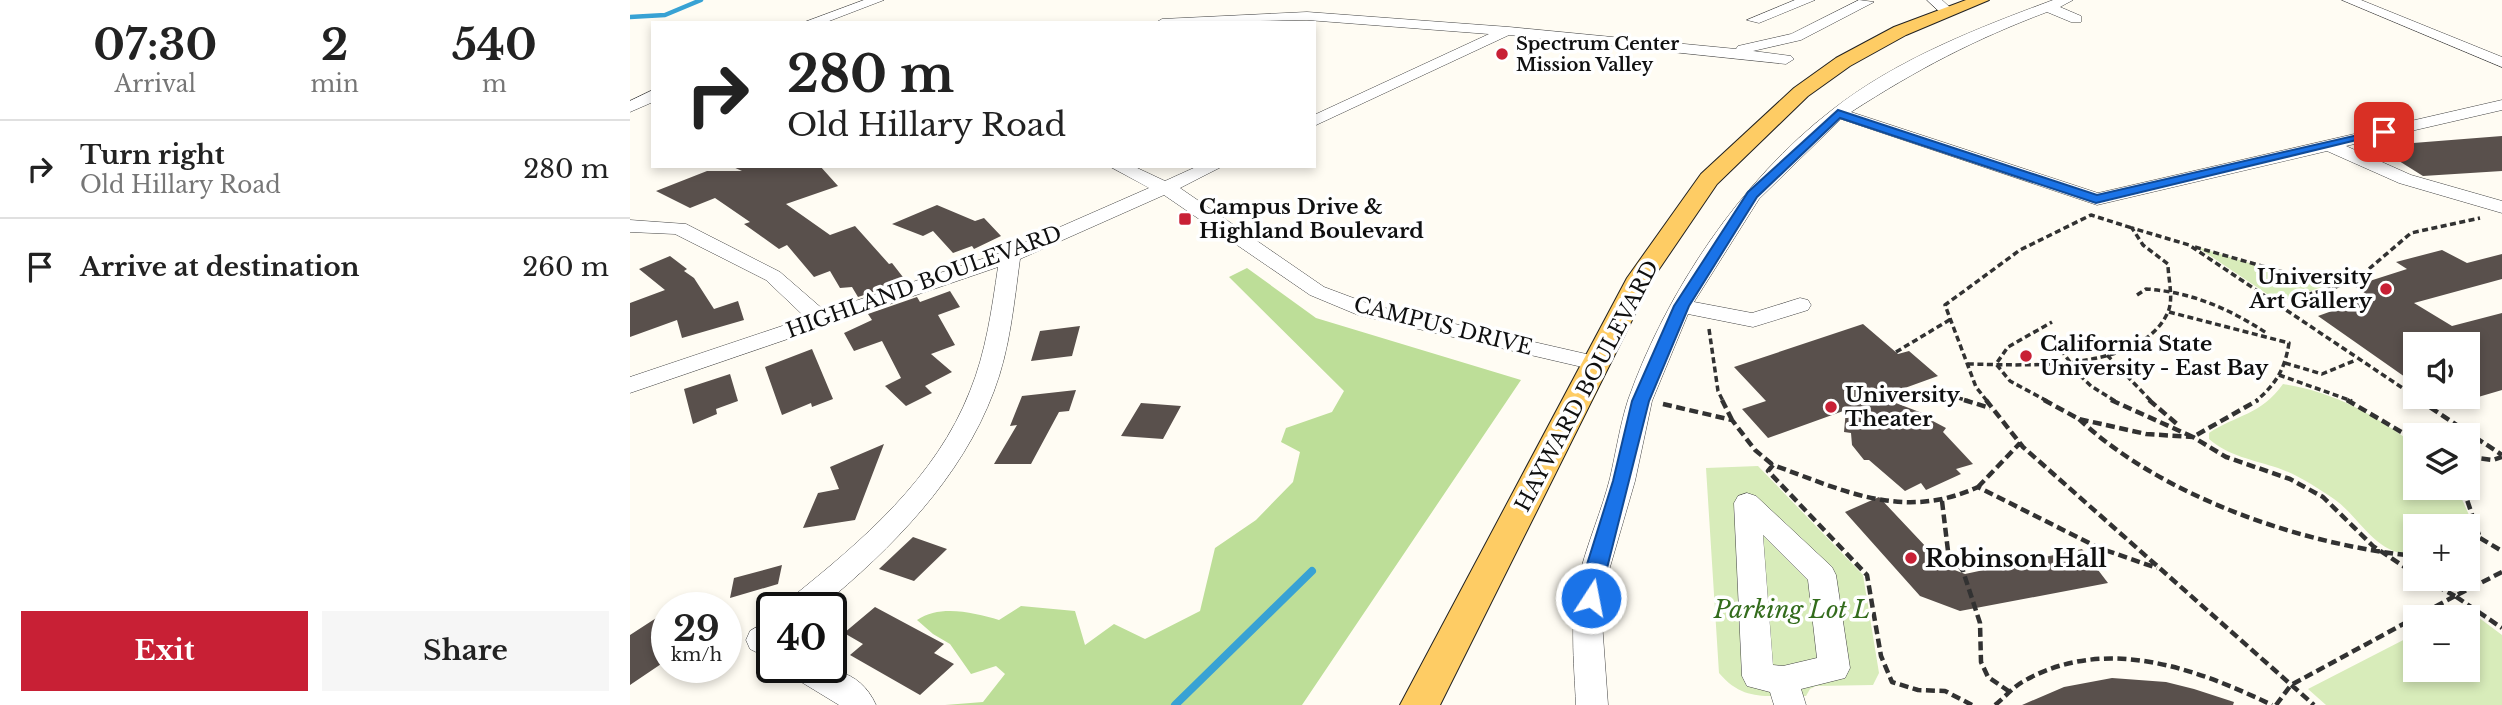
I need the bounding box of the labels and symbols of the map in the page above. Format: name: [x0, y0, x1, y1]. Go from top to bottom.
place label: Spectrum Center Mission Valley: [1516, 33, 1679, 76]
marker: Spectrum Center Mission Valley: [1494, 46, 1510, 62]
pin: [2354, 102, 2414, 162]
place label: Campus Drive & Highland Boulevard: [1199, 194, 1424, 244]
marker: Campus Drive & Highland Boulevard: [1177, 211, 1193, 227]
street label: HIGHLAND BOULEVARD: [783, 220, 1065, 344]
street label: HAYWARD BOULEVARD: [1510, 256, 1664, 516]
place label: University Art Gallery: [2248, 264, 2372, 314]
marker: University Art Gallery: [2378, 281, 2394, 297]
street label: CAMPUS DRIVE: [1351, 291, 1535, 361]
place label: California State University - East Bay: [2040, 331, 2269, 381]
marker: California State University - East Bay: [2018, 348, 2034, 364]
place label: University Theater: [1845, 382, 1960, 432]
marker: University Theater: [1823, 399, 1839, 415]
place label: Robinson Hall: [1925, 544, 2107, 573]
marker: Robinson Hall: [1903, 550, 1919, 566]
position arrow: [1554, 561, 1628, 635]
speed limit sign: 40: [756, 592, 847, 683]
park label: Parking Lot L: [1713, 595, 1870, 624]

